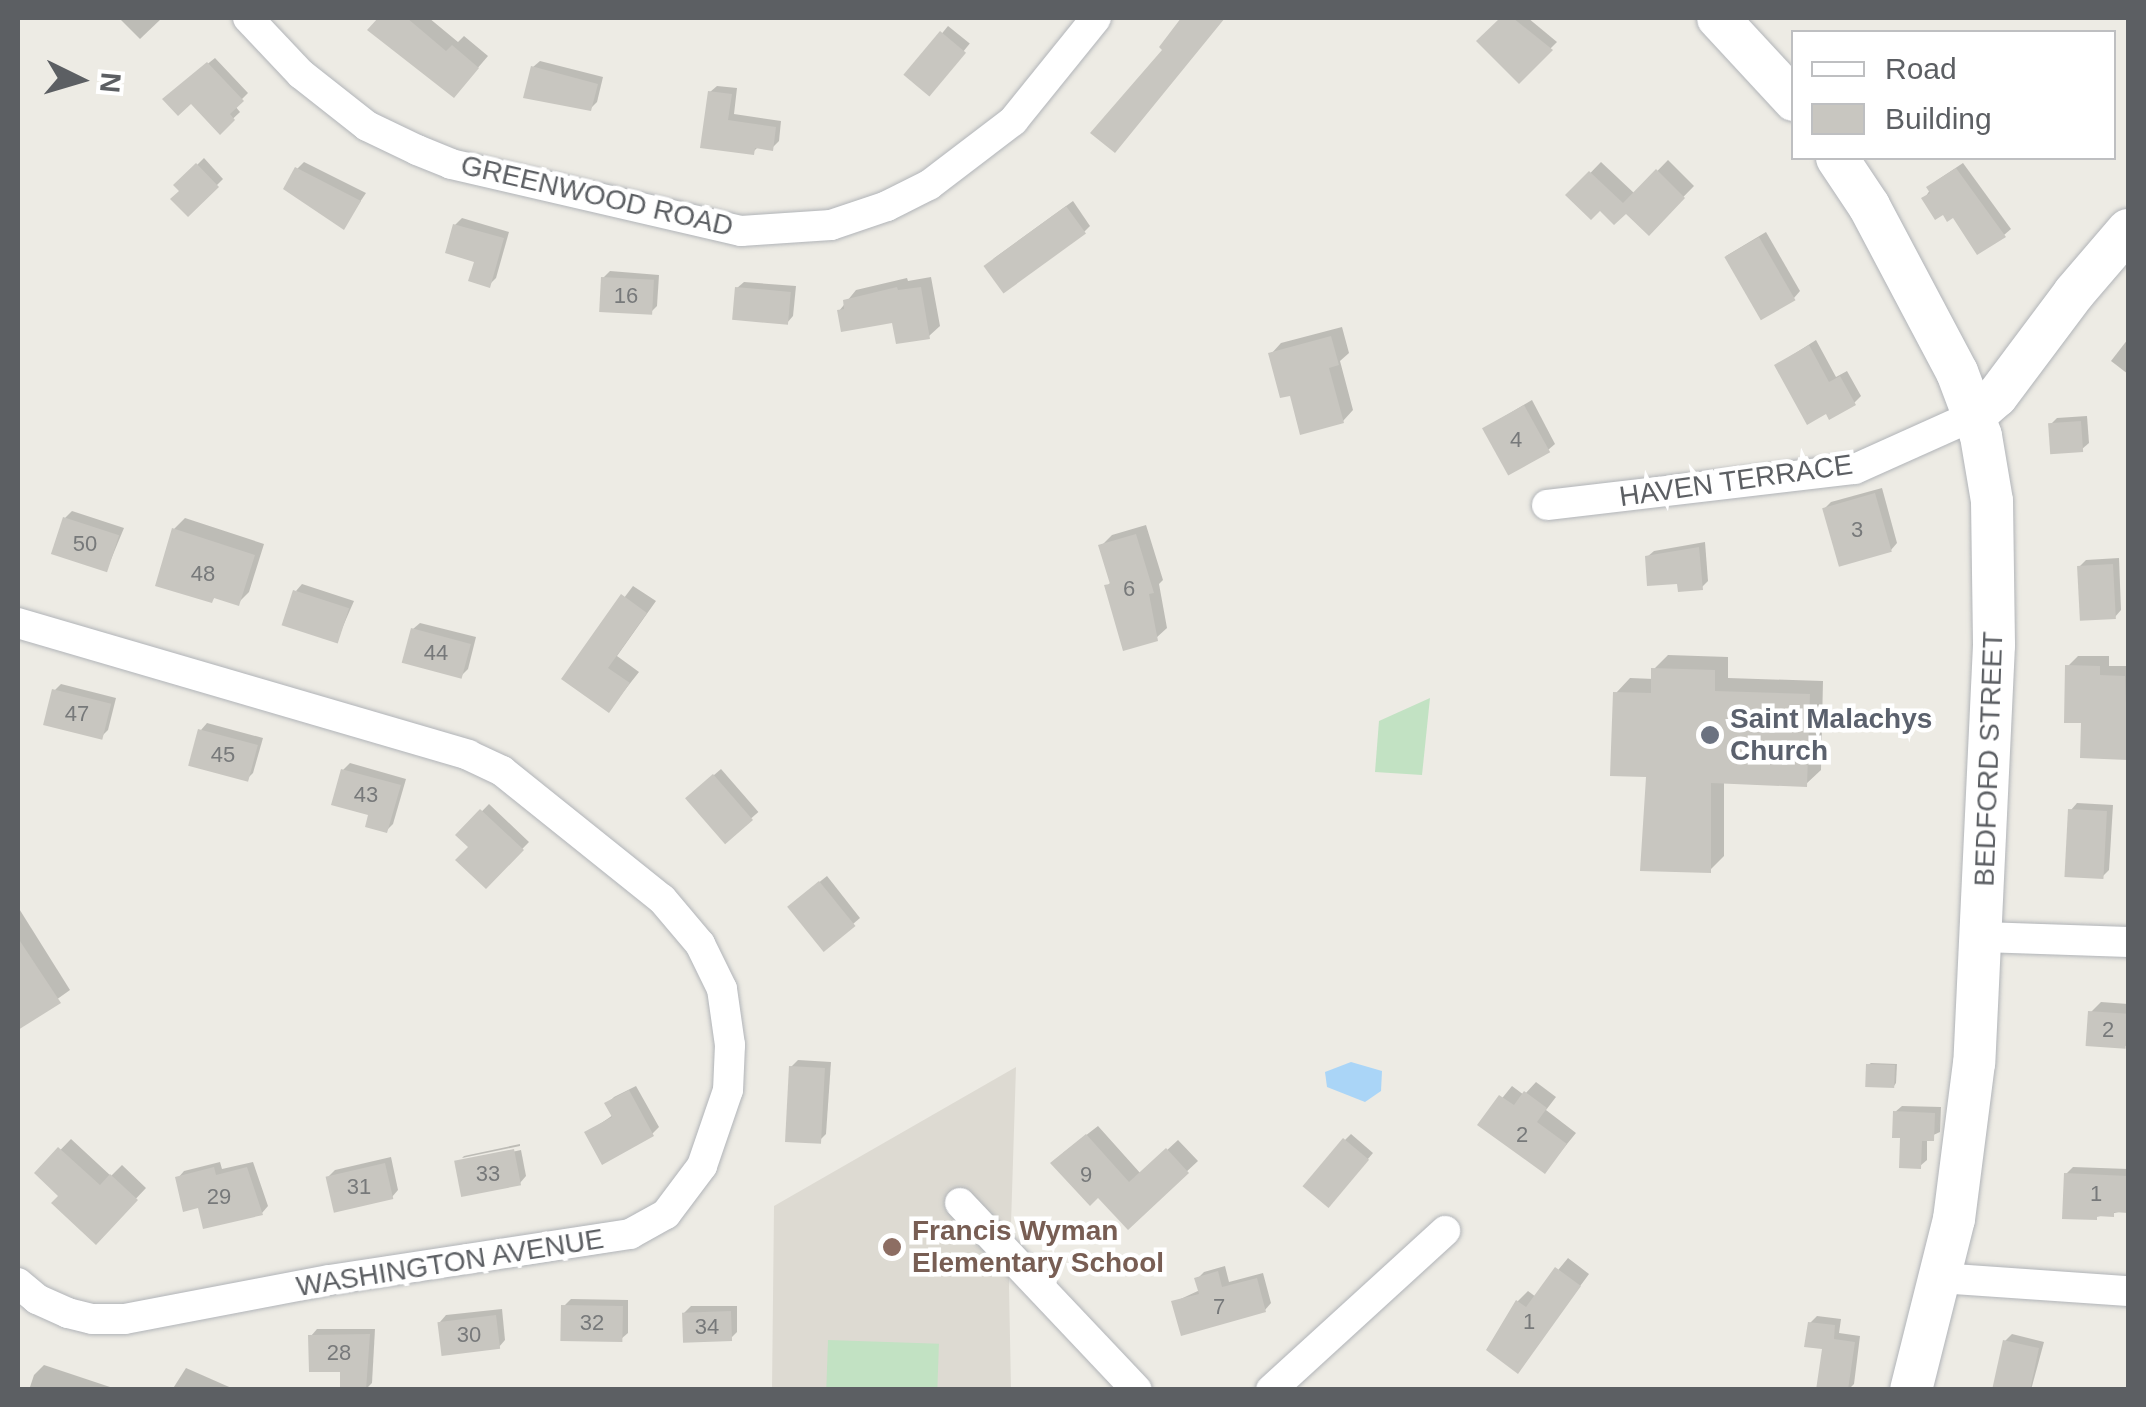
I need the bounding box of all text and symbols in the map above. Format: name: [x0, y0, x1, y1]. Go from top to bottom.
north arrow: [30, 30, 130, 130]
legend: [1791, 30, 2116, 160]
text: Road: [1885, 52, 1957, 85]
text: N: [94, 71, 127, 94]
text: Building: [1885, 102, 1992, 135]
street label: GREENWOOD ROAD: [458, 148, 736, 244]
house number: 16: [614, 283, 638, 309]
house number: 4: [1510, 427, 1522, 453]
street label: HAVEN TERRACE: [1617, 448, 1855, 514]
house number: 3: [1851, 517, 1863, 543]
house number: 50: [73, 531, 97, 557]
house number: 48: [191, 561, 215, 587]
house number: 6: [1123, 576, 1135, 602]
street label: BEDFORD STREET: [1968, 631, 2010, 887]
house number: 44: [424, 640, 448, 666]
house number: 47: [65, 701, 89, 727]
place label: Saint Malachys Church: [1730, 702, 1932, 768]
marker: Saint Malachys Church: [1699, 724, 1721, 746]
house number: 45: [211, 742, 235, 768]
house number: 43: [354, 782, 378, 808]
house number: 2: [2102, 1017, 2114, 1043]
house number: 2: [1516, 1122, 1528, 1148]
house number: 33: [476, 1161, 500, 1187]
house number: 9: [1080, 1162, 1092, 1188]
house number: 31: [347, 1174, 371, 1200]
house number: 1: [2090, 1181, 2102, 1207]
house number: 29: [207, 1184, 231, 1210]
place label: Francis Wyman Elementary School: [912, 1214, 1164, 1280]
street label: WASHINGTON AVENUE: [293, 1222, 607, 1304]
marker: Francis Wyman Elementary School: [881, 1236, 903, 1258]
house number: 7: [1213, 1294, 1225, 1320]
house number: 1: [1523, 1309, 1535, 1335]
house number: 32: [580, 1310, 604, 1336]
house number: 34: [695, 1314, 719, 1340]
house number: 30: [457, 1322, 481, 1348]
house number: 28: [327, 1340, 351, 1366]

